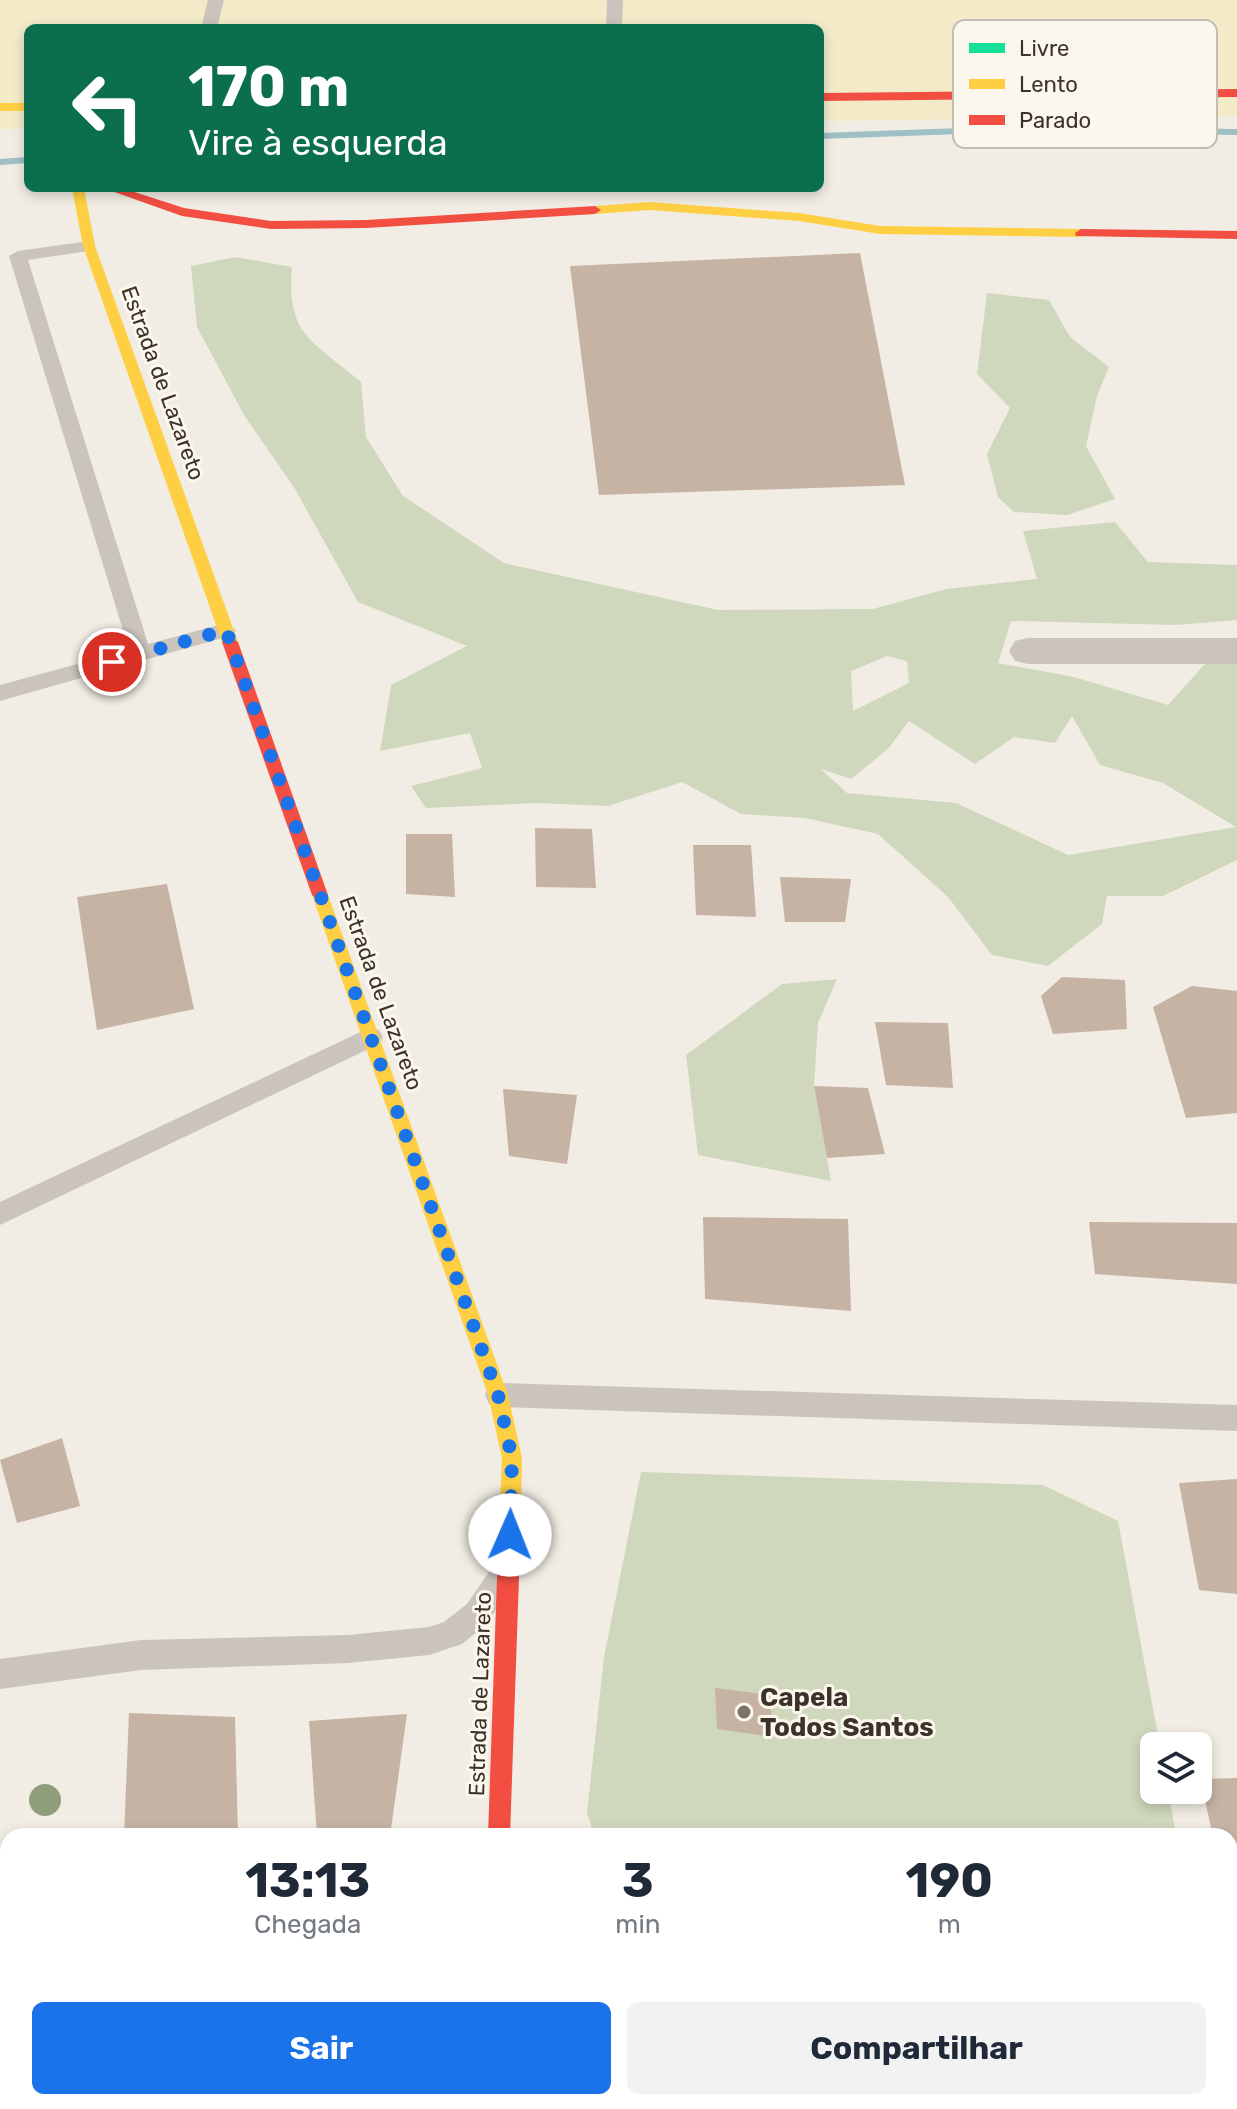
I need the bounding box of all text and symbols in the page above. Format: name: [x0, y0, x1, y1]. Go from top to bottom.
legend: [953, 20, 1217, 148]
text: Livre: [1019, 35, 1069, 62]
text: 170 m: [188, 54, 349, 120]
icon: left: [56, 56, 160, 160]
text: Lento: [1019, 71, 1078, 98]
text: Parado: [1019, 107, 1091, 134]
text: Vire à esquerda: [188, 121, 448, 164]
street label: Estrada de Lazareto: [115, 282, 211, 484]
pin: [78, 628, 146, 696]
icon: arrive: [90, 640, 134, 684]
street label: Estrada de Lazareto: [333, 892, 429, 1094]
position arrow: [468, 1493, 552, 1577]
street label: Estrada de Lazareto: [463, 1591, 497, 1797]
place label: Capela Todos Santos: [760, 1682, 934, 1743]
marker: Capela Todos Santos: [735, 1703, 753, 1721]
map controls: [1140, 1732, 1212, 1804]
button: layers: [1140, 1732, 1212, 1804]
text: 13:13: [245, 1852, 370, 1909]
text: 3: [622, 1852, 654, 1909]
text: 190: [906, 1852, 993, 1909]
text: Chegada: [254, 1909, 361, 1940]
text: min: [615, 1909, 660, 1940]
text: m: [938, 1909, 961, 1940]
button: Sair: [32, 2002, 611, 2094]
button: Compartilhar: [627, 2002, 1206, 2094]

